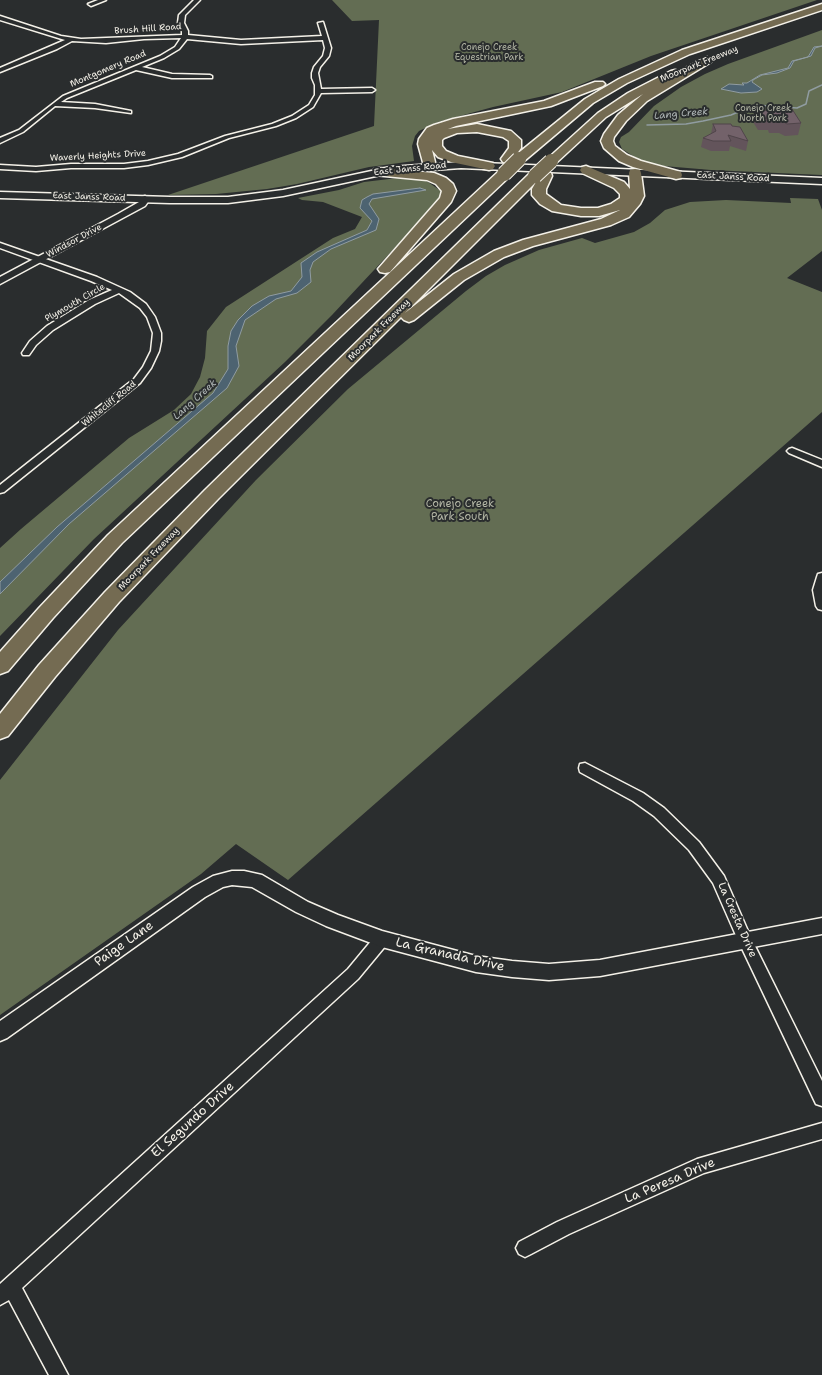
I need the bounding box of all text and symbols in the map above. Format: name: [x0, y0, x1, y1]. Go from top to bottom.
street label: Brush Hill Road: [114, 21, 182, 37]
park label: Conejo Creek Equestrian Park: [455, 43, 523, 64]
street label: Moorpark Freeway: [659, 43, 739, 85]
street label: Montgomery Road: [68, 48, 148, 90]
park label: Conejo Creek North Park: [735, 104, 791, 125]
water label: Lang Creek: [653, 106, 709, 122]
street label: Waverly Heights Drive: [50, 148, 146, 164]
street label: East Janss Road: [373, 160, 447, 178]
street label: East Janss Road: [696, 170, 770, 184]
street label: East Janss Road: [52, 190, 126, 204]
street label: Windsor Drive: [44, 222, 104, 260]
street label: Plymouth Circle: [43, 281, 107, 325]
street label: Moorpark Freeway: [346, 297, 412, 363]
water label: Lang Creek: [171, 377, 219, 423]
street label: Whitecliff Road: [80, 379, 138, 429]
park label: Conejo Creek Park South: [426, 497, 494, 523]
street label: Moorpark Freeway: [116, 525, 182, 593]
street label: La Cresta Drive: [715, 880, 759, 960]
street label: Paige Lane: [91, 918, 157, 970]
street label: La Granada Drive: [394, 935, 506, 975]
street label: El Segundo Drive: [148, 1079, 238, 1161]
street label: La Peresa Drive: [622, 1155, 718, 1207]

